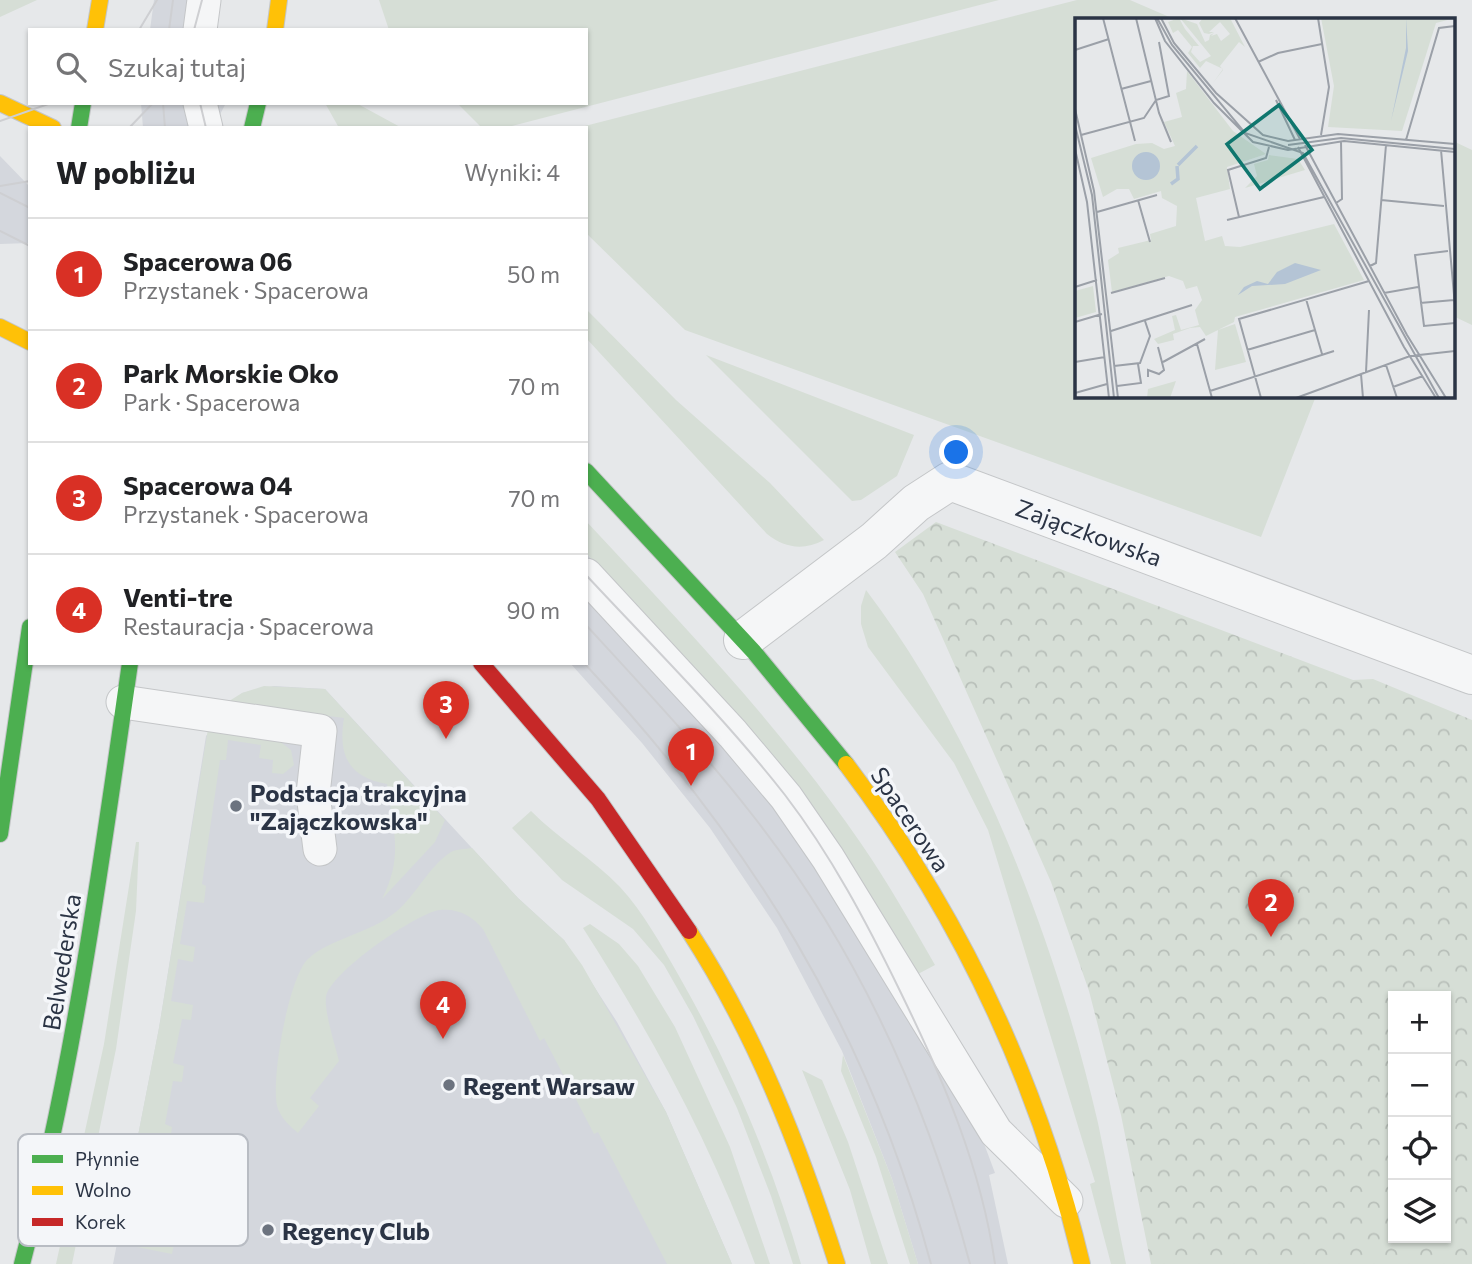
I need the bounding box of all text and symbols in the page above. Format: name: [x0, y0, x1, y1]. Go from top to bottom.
inset map: [1075, 18, 1454, 397]
search box: [28, 28, 588, 105]
icon: search: [52, 48, 90, 86]
text: Szukaj tutaj: [108, 51, 246, 82]
text: W pobliżu: [56, 153, 196, 190]
text: Wyniki: 4: [464, 158, 560, 186]
text: Spacerowa 06: [123, 245, 293, 276]
text: 1: [74, 260, 84, 288]
text: 50 m: [507, 260, 560, 288]
text: Przystanek · Spacerowa: [123, 276, 369, 304]
text: Park Morskie Oko: [123, 357, 339, 388]
text: 2: [72, 372, 86, 400]
text: 70 m: [508, 372, 560, 400]
text: Park · Spacerowa: [123, 388, 300, 416]
your location: [939, 435, 973, 469]
text: Spacerowa 04: [123, 469, 293, 500]
text: 3: [72, 484, 86, 512]
text: 70 m: [508, 484, 560, 512]
street label: Zajączkowska: [1012, 492, 1166, 572]
text: Przystanek · Spacerowa: [123, 500, 369, 528]
text: Venti-tre: [123, 581, 233, 612]
text: 4: [72, 596, 86, 624]
text: 90 m: [507, 596, 560, 624]
text: Restauracja · Spacerowa: [123, 612, 374, 640]
pin: 3: [423, 681, 469, 739]
pin: 1: [668, 728, 714, 786]
street label: Spacerowa: [865, 761, 957, 877]
place label: Podstacja trakcyjna "Zajączkowska": [250, 778, 467, 835]
marker: Podstacja trakcyjna "Zajączkowska": [228, 798, 244, 814]
pin: 2: [1248, 879, 1294, 937]
street label: Belwederska: [36, 892, 86, 1032]
pin: 4: [420, 981, 466, 1039]
map controls: [1388, 991, 1451, 1243]
button: +: [1388, 991, 1451, 1054]
button: −: [1388, 1054, 1451, 1117]
place label: Regent Warsaw: [463, 1071, 635, 1100]
marker: Regent Warsaw: [441, 1077, 457, 1093]
button: locate: [1388, 1117, 1451, 1180]
legend: [18, 1134, 248, 1246]
text: Płynnie: [75, 1147, 139, 1170]
text: Wolno: [75, 1178, 131, 1201]
button: layers: [1388, 1180, 1451, 1243]
text: Korek: [75, 1210, 126, 1233]
place label: Regency Club: [282, 1216, 430, 1245]
marker: Regency Club: [260, 1222, 276, 1238]

